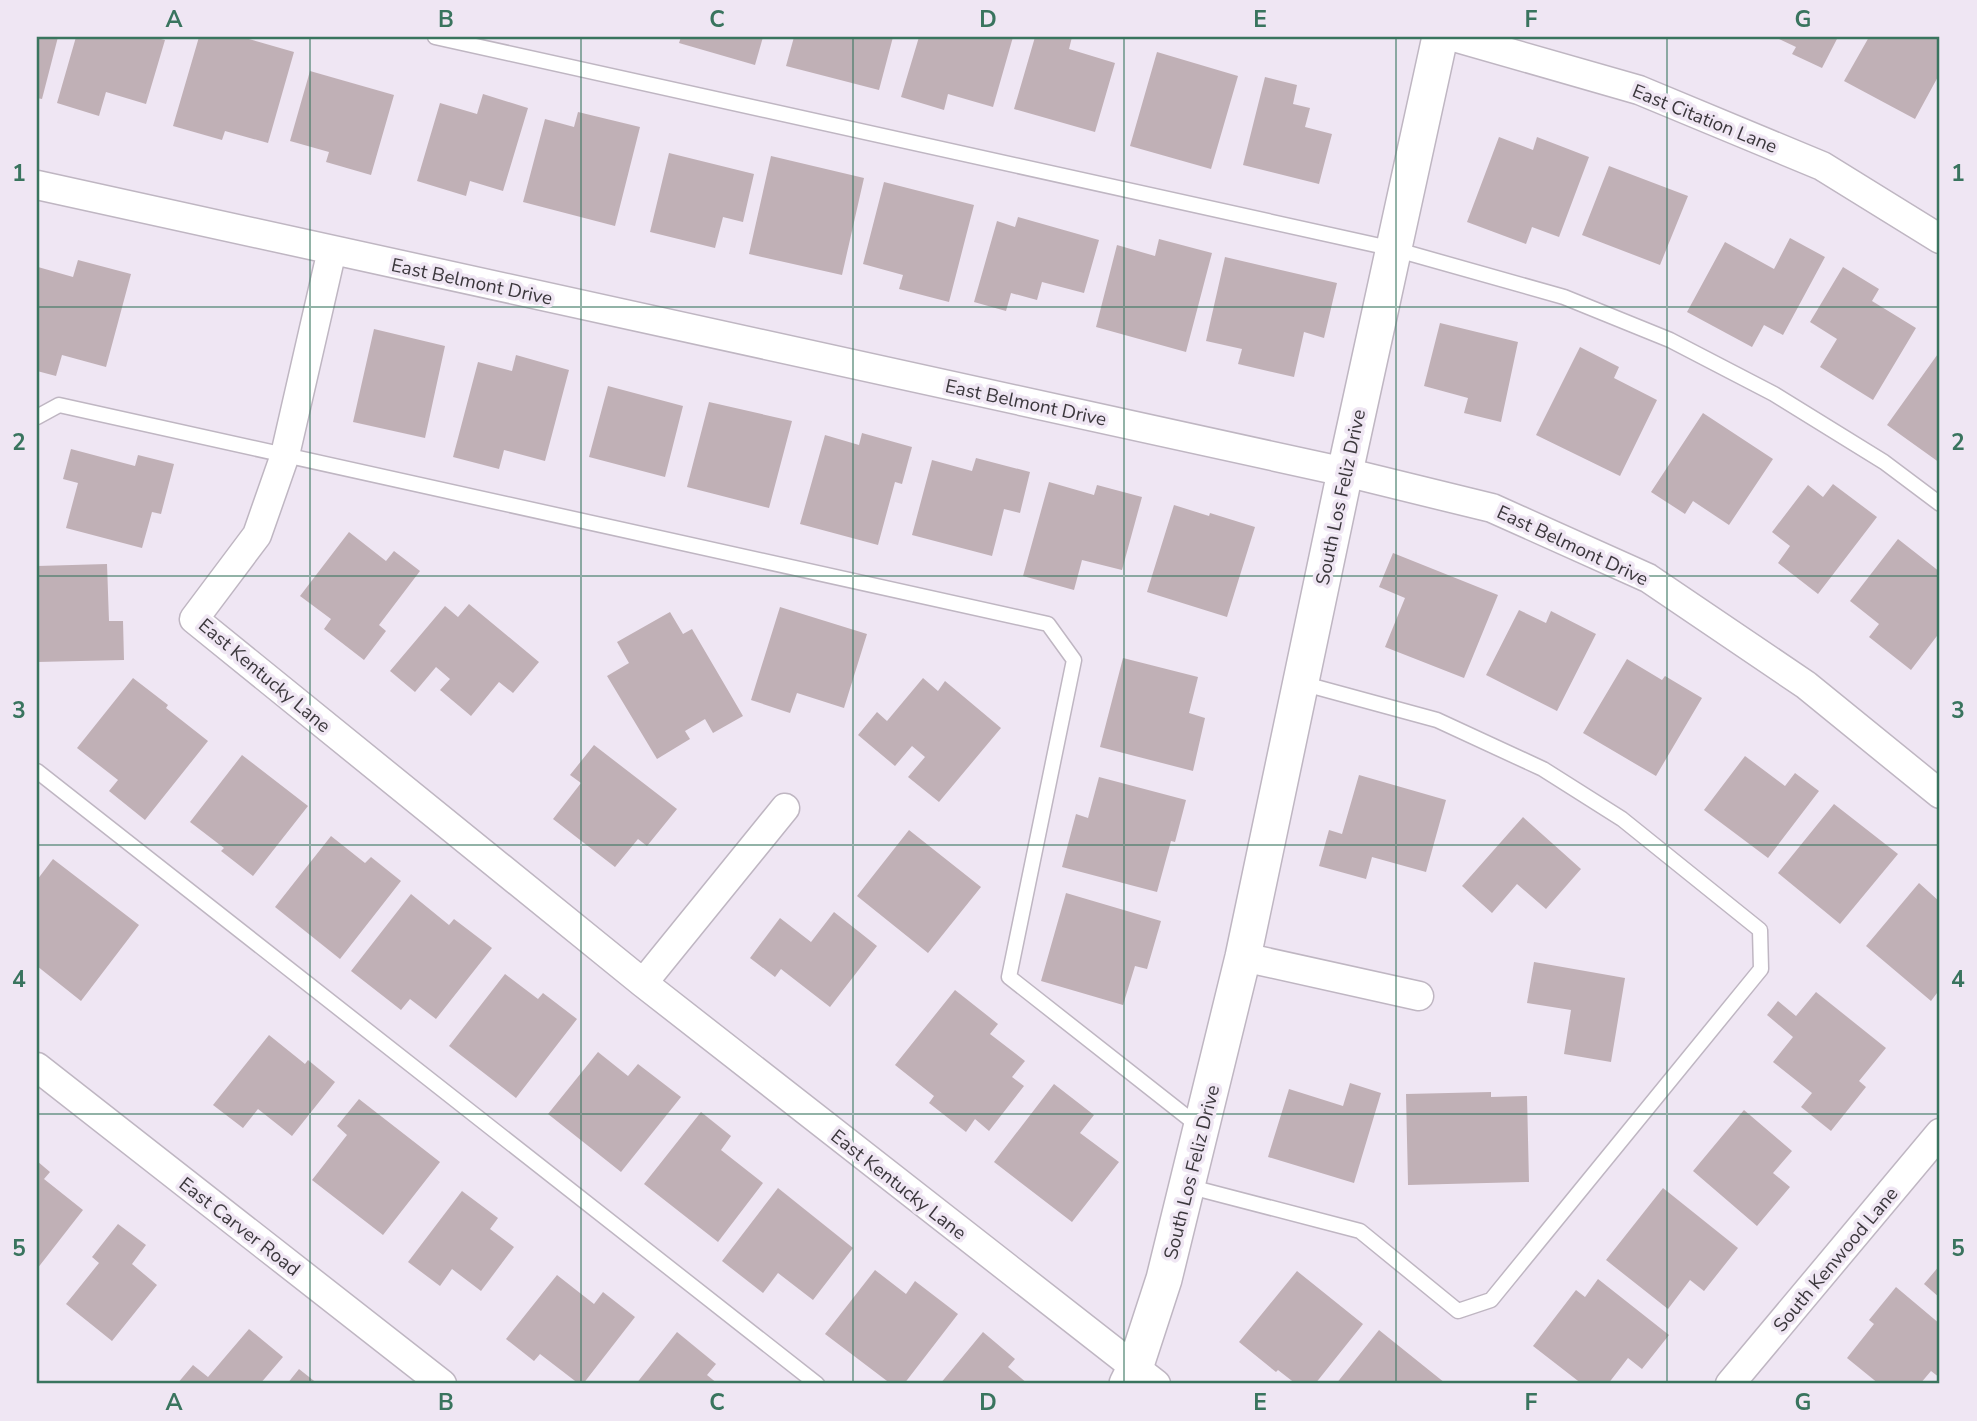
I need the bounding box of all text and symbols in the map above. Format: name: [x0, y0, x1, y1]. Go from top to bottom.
text: A: [165, 4, 183, 35]
text: B: [438, 4, 454, 35]
text: C: [709, 4, 725, 35]
text: D: [979, 4, 997, 35]
text: E: [1253, 4, 1267, 35]
text: F: [1525, 4, 1538, 35]
text: G: [1795, 4, 1811, 35]
street label: East Citation Lane: [1628, 78, 1781, 160]
text: 1: [12, 158, 26, 189]
text: 1: [1951, 158, 1965, 189]
street label: East Belmont Drive: [389, 252, 555, 312]
street label: East Belmont Drive: [943, 373, 1109, 433]
street label: South Los Feliz Drive: [1310, 407, 1372, 587]
text: 2: [12, 427, 26, 458]
text: 2: [1951, 427, 1965, 458]
street label: East Belmont Drive: [1493, 499, 1653, 592]
street label: East Kentucky Lane: [193, 613, 336, 739]
text: 3: [12, 695, 26, 726]
text: 3: [1951, 695, 1965, 726]
text: 4: [12, 964, 26, 995]
text: 4: [1951, 964, 1965, 995]
street label: South Los Feliz Drive: [1158, 1082, 1226, 1262]
street label: East Kentucky Lane: [825, 1124, 972, 1246]
street label: East Carver Road: [173, 1171, 305, 1282]
street label: South Kenwood Lane: [1767, 1182, 1904, 1338]
text: 5: [12, 1233, 26, 1264]
text: 5: [1951, 1233, 1965, 1264]
text: A: [165, 1387, 183, 1418]
text: B: [438, 1387, 454, 1418]
text: C: [709, 1387, 725, 1418]
text: D: [979, 1387, 997, 1418]
text: E: [1253, 1387, 1267, 1418]
text: F: [1525, 1387, 1538, 1418]
text: G: [1795, 1387, 1811, 1418]

